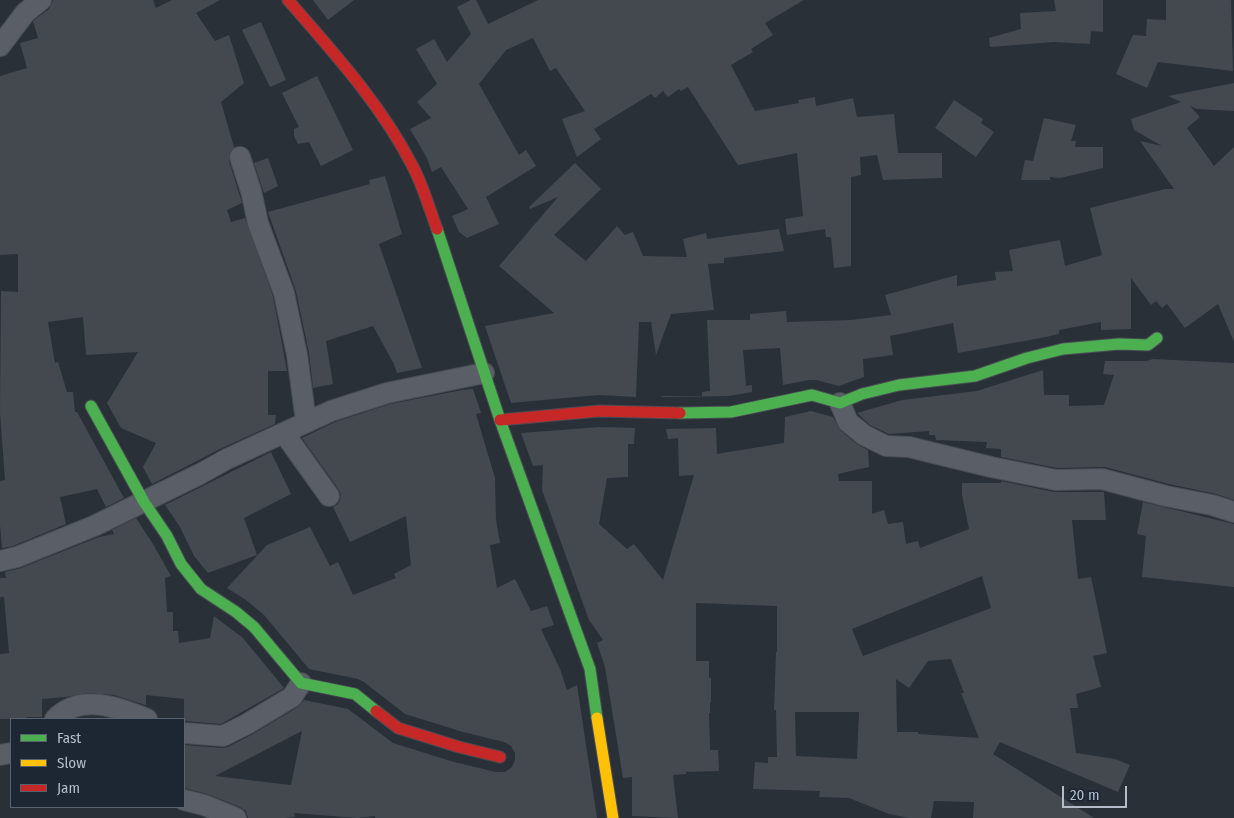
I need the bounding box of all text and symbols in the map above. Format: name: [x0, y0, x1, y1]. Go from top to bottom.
legend: [10, 718, 185, 808]
text: Fast: [57, 729, 81, 747]
text: Slow: [57, 754, 86, 772]
scale bar: [1064, 776, 1129, 808]
text: Jam: [57, 779, 80, 797]
text: 20 m: [1070, 786, 1100, 804]

